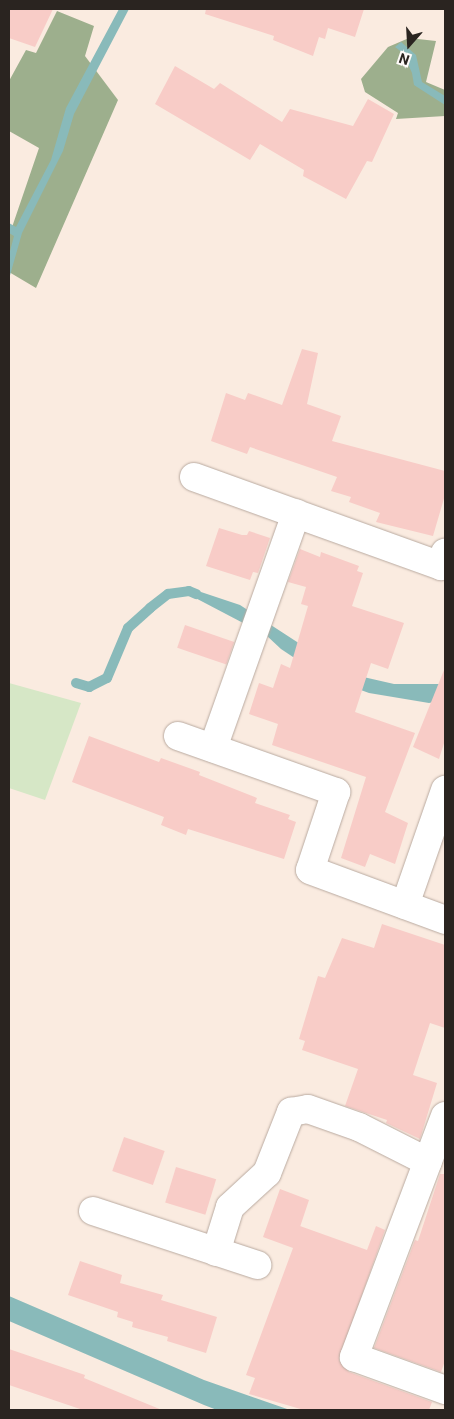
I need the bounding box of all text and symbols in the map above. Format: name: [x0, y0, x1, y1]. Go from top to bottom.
north arrow: [384, 20, 434, 70]
text: N: [397, 50, 411, 68]

